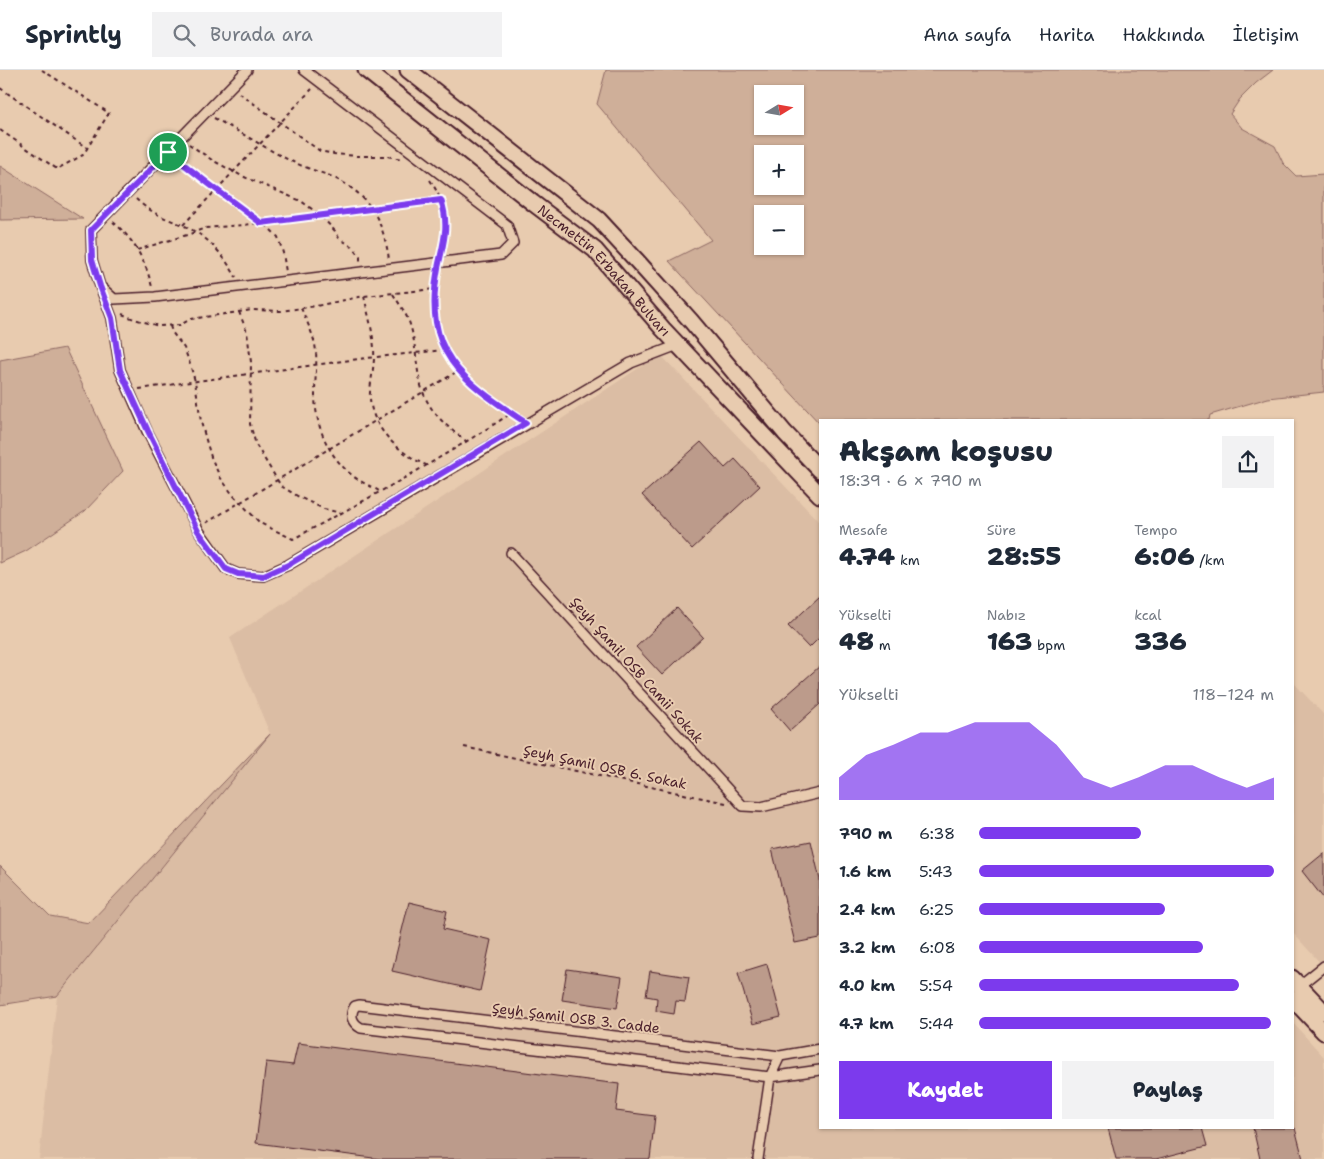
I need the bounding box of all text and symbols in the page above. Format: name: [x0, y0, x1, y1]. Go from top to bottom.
search box: [152, 12, 502, 57]
text: Sprintly: [25, 19, 122, 51]
icon: search: [170, 21, 198, 49]
text: Burada ara: [210, 22, 313, 47]
text: Ana sayfa: [923, 23, 1011, 47]
text: Harita: [1039, 23, 1094, 47]
text: Hakkında: [1122, 23, 1205, 47]
text: İletişim: [1233, 23, 1299, 47]
north arrow: [754, 85, 804, 135]
map controls: [754, 85, 804, 255]
pin: [147, 131, 189, 173]
icon: arrive: [154, 138, 182, 166]
button: +: [754, 145, 804, 195]
street label: Necmettin Erbakan Bulvarı: [534, 201, 674, 340]
button: −: [754, 205, 804, 255]
text: Akşam koşusu: [839, 432, 1053, 470]
button: share: [1222, 436, 1274, 488]
text: 18:39 · 6 × 790 m: [839, 470, 982, 491]
text: Mesafe: [839, 521, 888, 539]
text: Süre: [987, 521, 1016, 539]
text: Tempo: [1134, 521, 1177, 539]
text: 4.74: [839, 539, 895, 573]
text: 28:55: [987, 539, 1061, 573]
text: 6:06: [1134, 539, 1195, 573]
text: km: [895, 551, 920, 569]
text: /km: [1195, 551, 1224, 569]
street label: Şeyh Şamil OSB Camii Sokak: [566, 593, 708, 747]
text: Yükselti: [839, 606, 891, 624]
text: Nabız: [987, 606, 1026, 624]
text: kcal: [1134, 606, 1162, 624]
text: 48: [839, 624, 874, 658]
text: 163: [987, 624, 1032, 658]
text: 336: [1134, 624, 1187, 658]
text: m: [874, 636, 891, 654]
text: bpm: [1032, 636, 1065, 654]
text: Yükselti: [839, 684, 899, 705]
text: 118–124 m: [1193, 684, 1274, 705]
street label: Şeyh Şamil OSB 6. Sokak: [522, 741, 688, 793]
text: 790 m: [839, 823, 892, 844]
text: 6:38: [919, 823, 955, 844]
text: 1.6 km: [839, 861, 891, 882]
text: 5:43: [919, 861, 953, 882]
text: 2.4 km: [839, 899, 895, 920]
text: 6:25: [919, 899, 954, 920]
text: 3.2 km: [839, 937, 896, 958]
text: 6:08: [919, 937, 956, 958]
text: 4.0 km: [839, 975, 895, 996]
text: 5:54: [919, 975, 953, 996]
street label: Şeyh Şamil OSB 3. Cadde: [491, 999, 661, 1037]
text: 4.7 km: [839, 1013, 894, 1034]
text: 5:44: [919, 1013, 954, 1034]
button: Kaydet: [839, 1061, 1052, 1119]
button: Paylaş: [1062, 1061, 1274, 1119]

